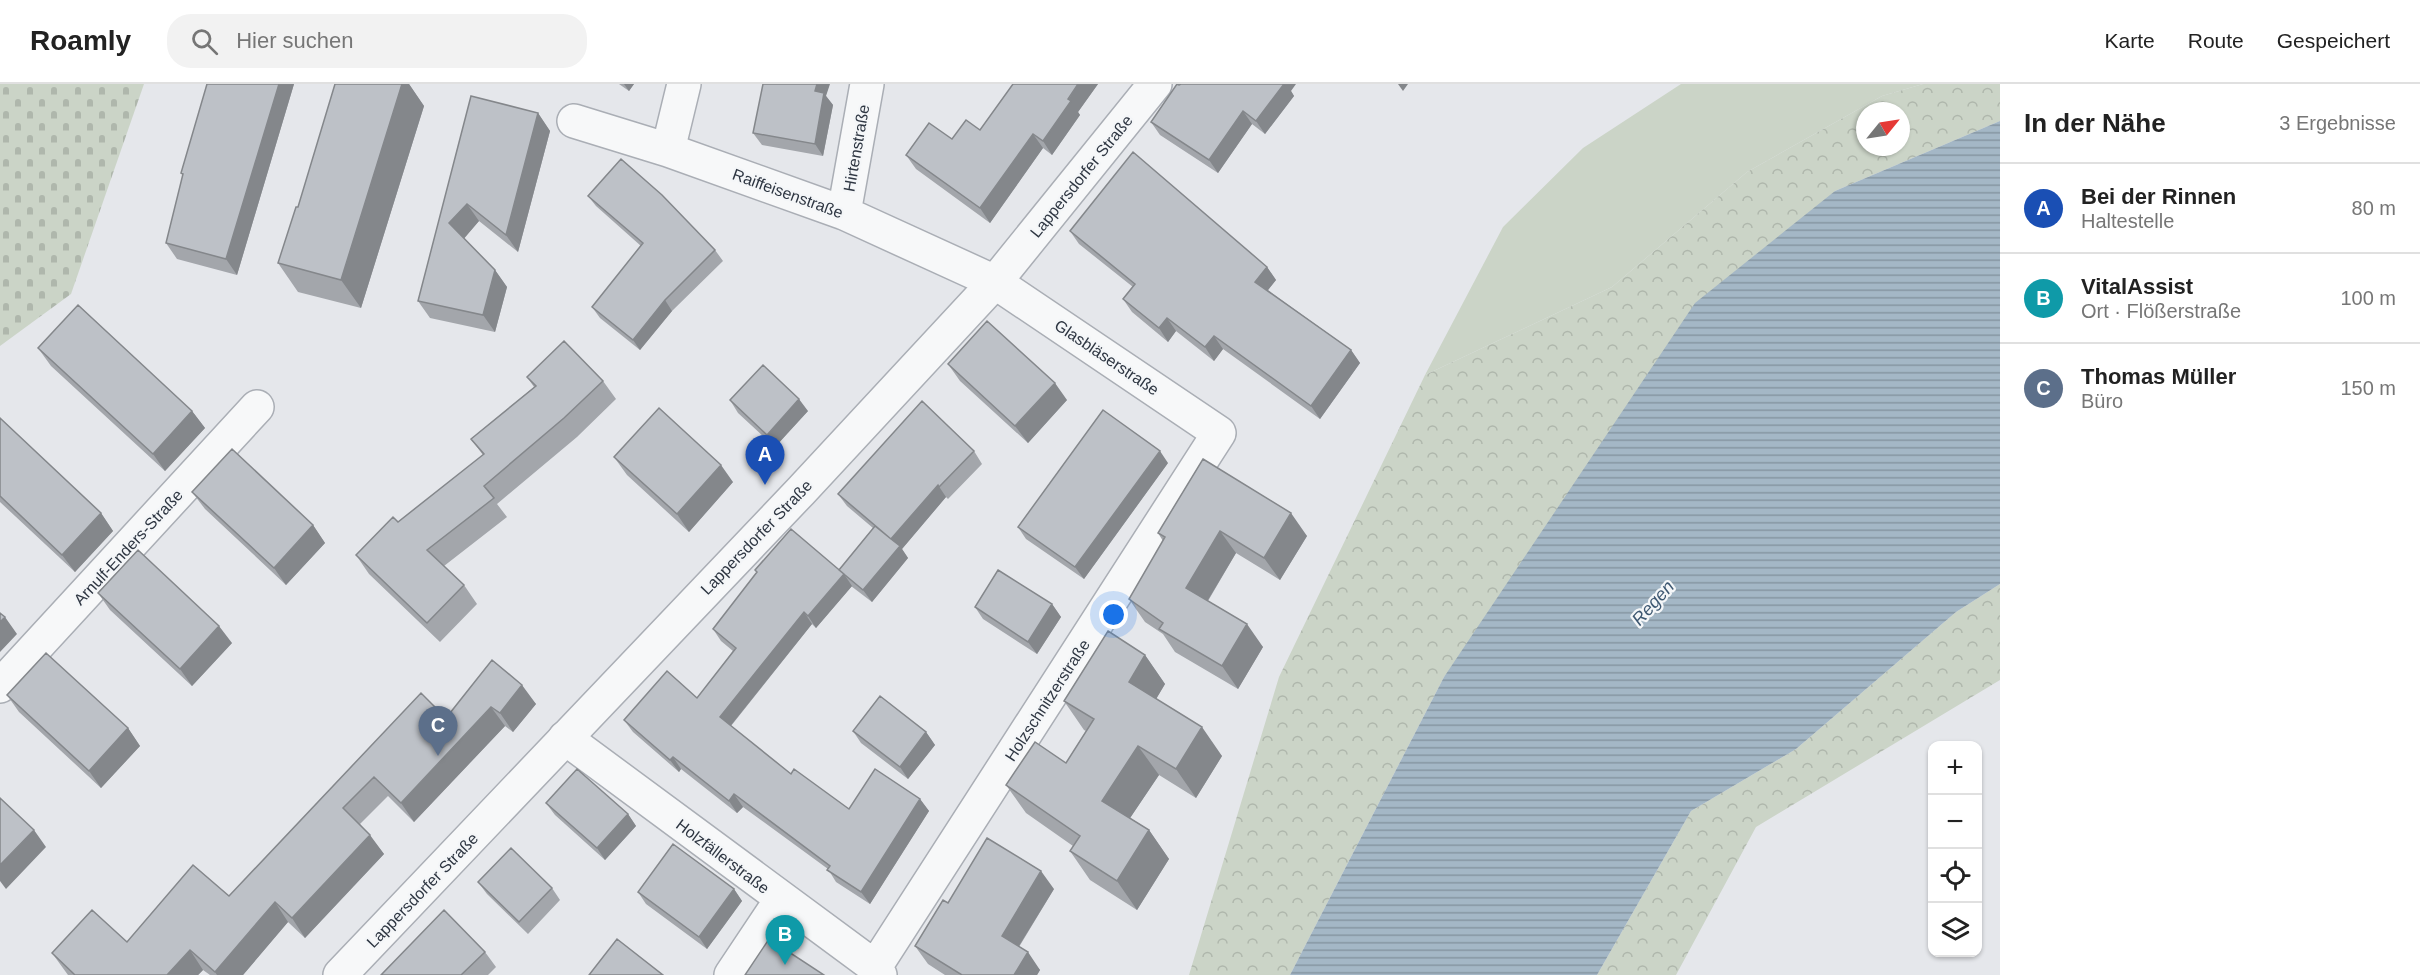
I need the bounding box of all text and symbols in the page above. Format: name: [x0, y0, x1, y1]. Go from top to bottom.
search box: [167, 14, 587, 68]
text: Roamly: [30, 25, 131, 56]
icon: search: [188, 25, 221, 58]
text: Hier suchen: [236, 28, 354, 53]
text: Karte: [2105, 29, 2155, 52]
text: Route: [2188, 29, 2244, 52]
text: Gespeichert: [2277, 29, 2390, 52]
north arrow: [1856, 102, 1910, 156]
street label: Hirtenstraße: [840, 103, 873, 193]
text: In der Nähe: [2024, 108, 2166, 138]
street label: Lappersdorfer Straße: [1027, 112, 1136, 241]
text: 3 Ergebnisse: [2279, 112, 2396, 134]
street label: Raiffeisenstraße: [730, 166, 845, 221]
text: Bei der Rinnen: [2081, 184, 2236, 209]
text: A: [2036, 197, 2051, 219]
text: 80 m: [2352, 197, 2396, 219]
text: Haltestelle: [2081, 210, 2174, 232]
text: VitalAssist: [2081, 274, 2193, 299]
text: B: [2036, 287, 2051, 309]
text: 100 m: [2340, 287, 2396, 309]
text: Ort · Flößerstraße: [2081, 300, 2241, 322]
street label: Glasbläserstraße: [1051, 316, 1162, 399]
text: Thomas Müller: [2081, 364, 2236, 389]
text: C: [2036, 377, 2051, 399]
text: 150 m: [2340, 377, 2396, 399]
text: Büro: [2081, 390, 2123, 412]
pin: A: [746, 436, 784, 485]
street label: Lappersdorfer Straße: [697, 477, 815, 598]
street label: Arnulf-Enders-Straße: [71, 486, 186, 608]
water label: Regen: [1628, 577, 1678, 629]
your location: [1099, 600, 1128, 629]
street label: Holzschnitzerstraße: [1002, 636, 1093, 764]
pin: C: [418, 706, 458, 756]
map controls: [1928, 741, 1982, 957]
button: +: [1928, 741, 1982, 795]
button: −: [1928, 795, 1982, 849]
street label: Holzfällerstraße: [673, 816, 773, 897]
street label: Lappersdorfer Straße: [363, 830, 481, 951]
button: locate: [1928, 849, 1982, 903]
button: layers: [1928, 903, 1982, 957]
pin: B: [766, 916, 804, 965]

